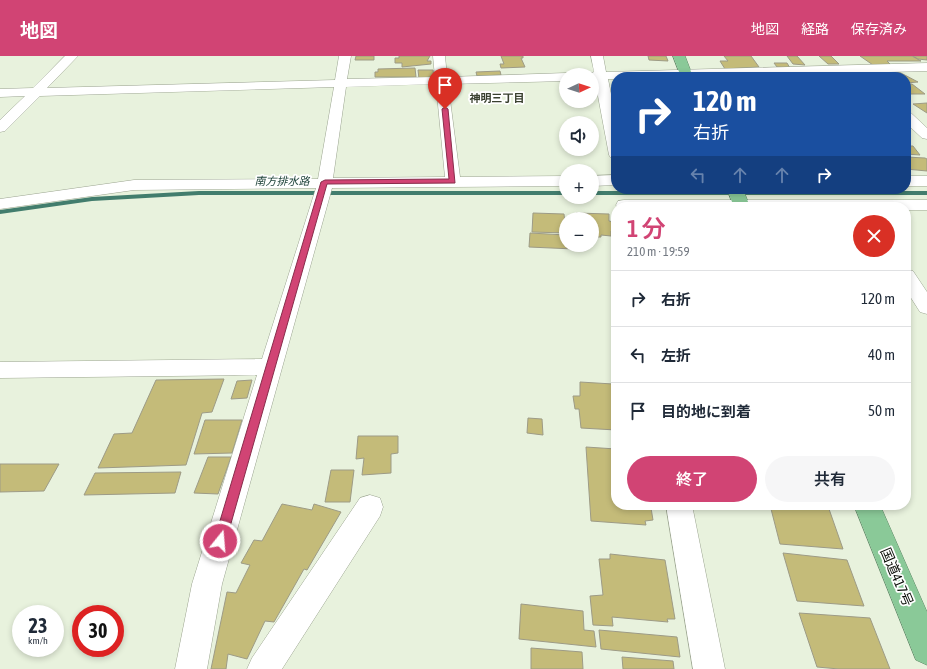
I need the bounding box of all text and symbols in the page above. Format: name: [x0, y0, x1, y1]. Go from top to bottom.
text: 地図: [20, 19, 58, 41]
text: 地図: [751, 21, 779, 37]
text: 経路: [801, 21, 829, 37]
text: 保存済み: [851, 21, 907, 37]
pin: [428, 68, 462, 109]
north arrow: [559, 68, 599, 108]
map controls: [559, 68, 599, 252]
icon: arrive: [434, 74, 456, 96]
text: 120 m: [693, 85, 756, 117]
icon: right: [627, 88, 679, 140]
district label: 神明三丁目: [470, 92, 525, 104]
button: sound: [559, 116, 599, 156]
text: 右折: [693, 122, 729, 143]
button: +: [559, 164, 599, 204]
icon: left: [687, 164, 709, 186]
icon: ahead: [729, 164, 751, 186]
icon: ahead: [771, 164, 793, 186]
icon: right: [813, 164, 835, 186]
water label: 南方排水路: [255, 175, 310, 187]
button: −: [559, 212, 599, 252]
text: 1 分: [627, 215, 666, 242]
button: close: [853, 215, 895, 257]
text: 210 m · 19:59: [627, 244, 690, 259]
icon: right: [627, 288, 649, 310]
text: 120 m: [861, 290, 895, 307]
text: 右折: [661, 291, 691, 308]
icon: left: [627, 344, 649, 366]
text: 40 m: [868, 346, 895, 363]
text: 左折: [661, 347, 691, 364]
icon: arrive: [627, 400, 649, 422]
text: 50 m: [868, 402, 895, 419]
text: 目的地に到着: [661, 403, 751, 420]
button: 終了: [627, 456, 757, 502]
button: 共有: [765, 456, 895, 502]
position arrow: [199, 520, 241, 562]
street label: 国道417号: [878, 545, 916, 609]
speed limit sign: 30: [72, 605, 124, 657]
text: 23: [29, 614, 47, 637]
text: km/h: [28, 635, 48, 646]

